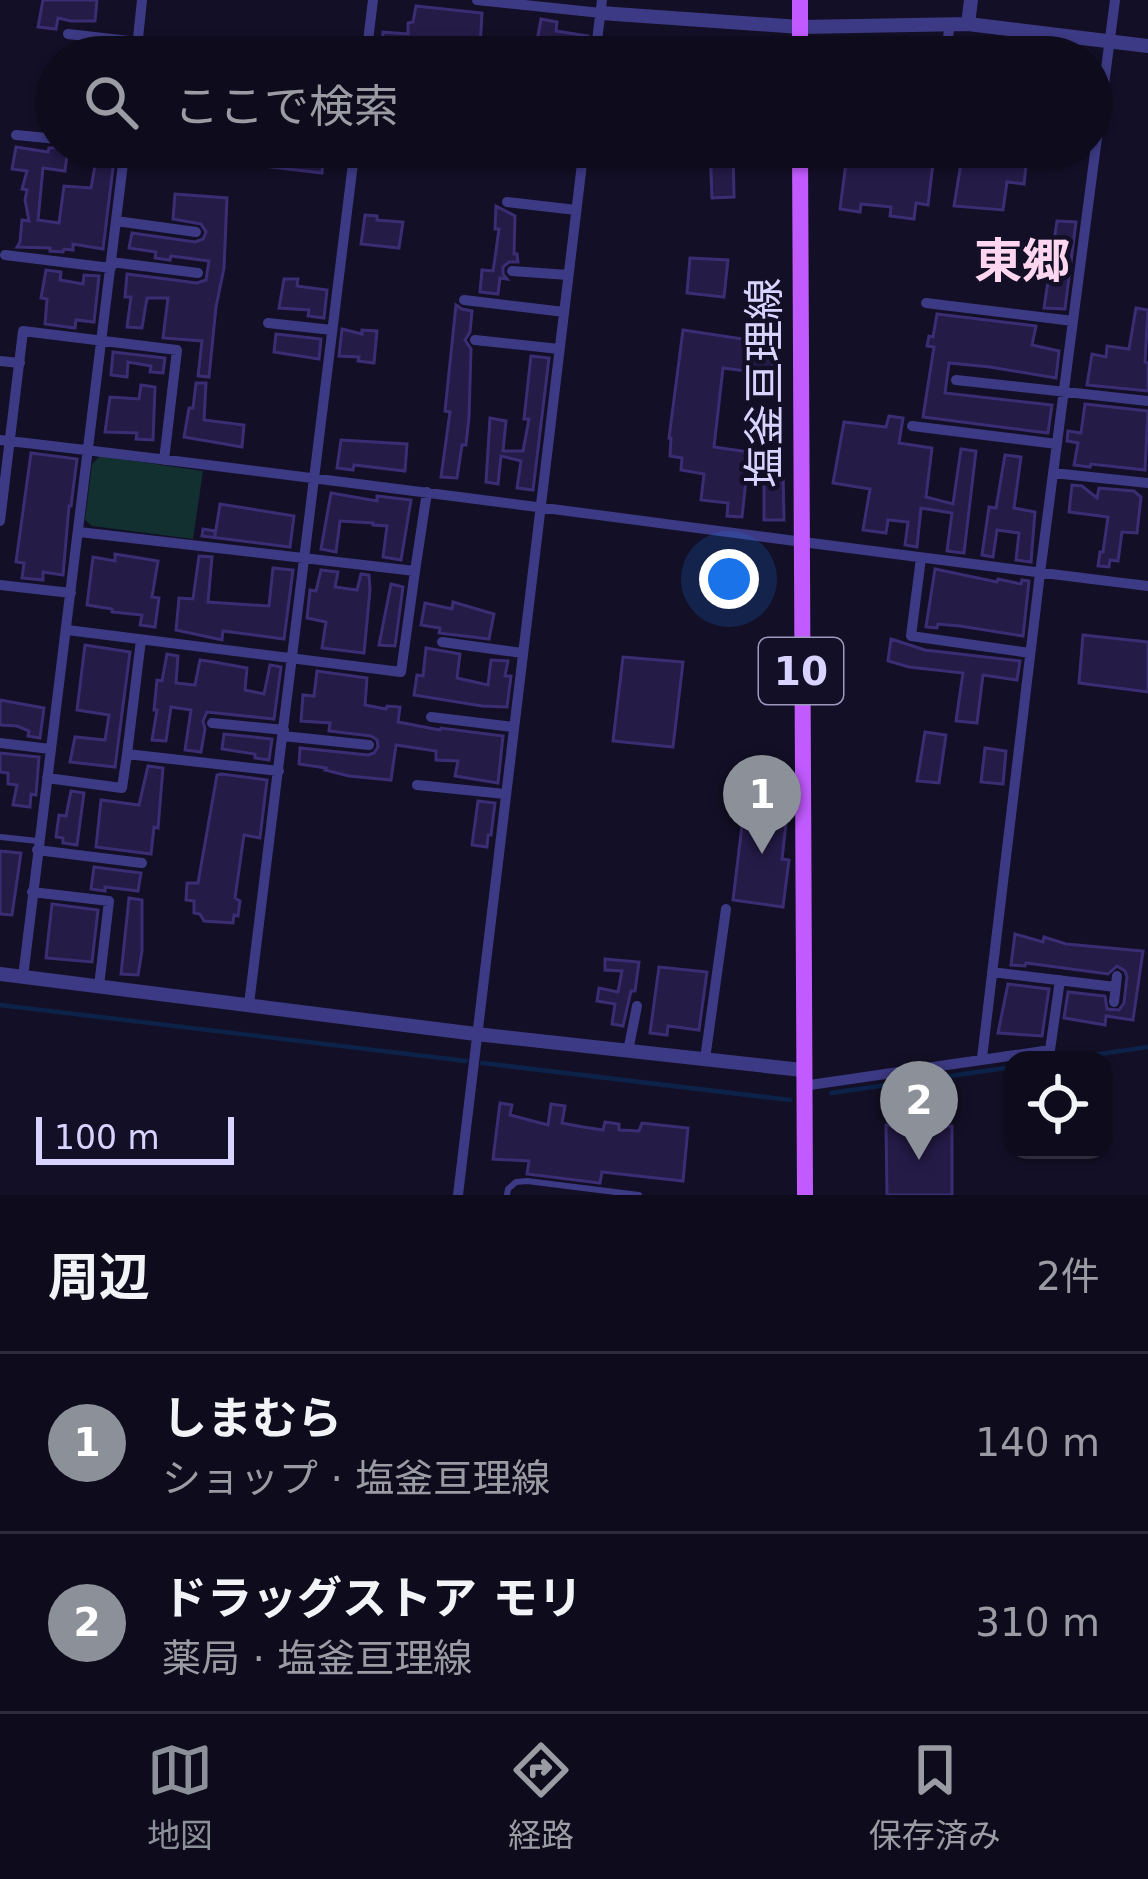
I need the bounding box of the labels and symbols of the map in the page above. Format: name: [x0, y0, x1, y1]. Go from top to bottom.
district label: 東郷: [974, 233, 1070, 289]
street label: 塩釜亘理線: [740, 278, 789, 488]
your location: [699, 549, 759, 609]
road number: 10: [759, 638, 843, 704]
pin: 1: [723, 755, 801, 854]
pin: 2: [880, 1061, 958, 1160]
scale bar: [36, 1111, 234, 1164]

